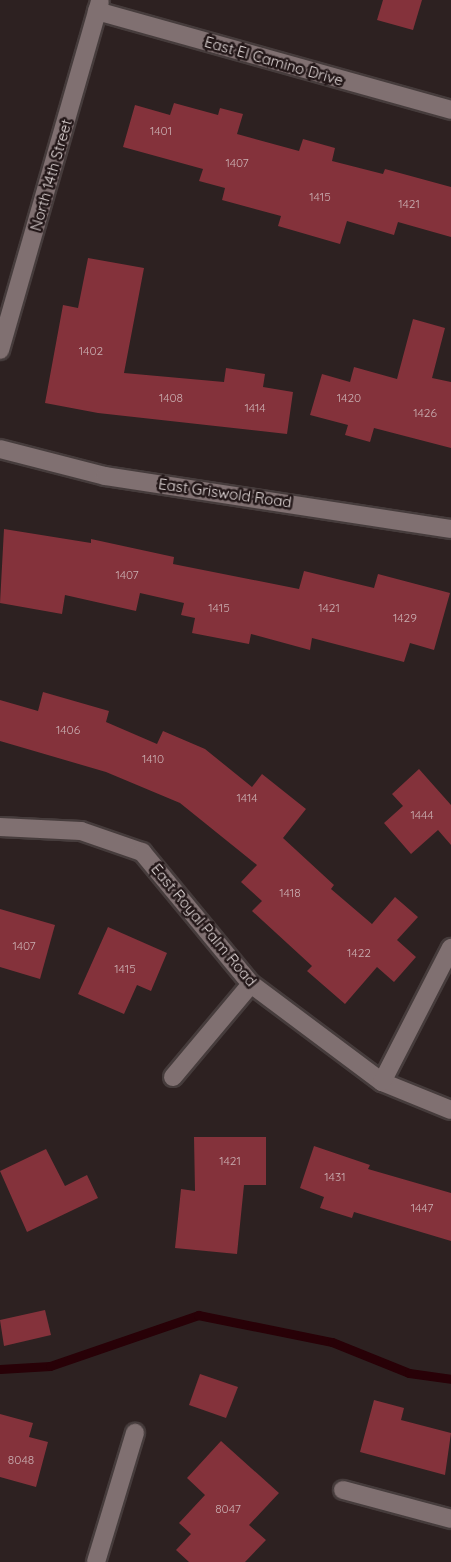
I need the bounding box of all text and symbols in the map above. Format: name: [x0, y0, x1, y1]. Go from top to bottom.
street label: East El Camino Drive: [203, 33, 345, 89]
street label: North 14th Street: [26, 117, 76, 233]
house number: 1401: [150, 124, 172, 138]
house number: 1407: [225, 156, 249, 170]
house number: 1415: [309, 190, 331, 204]
house number: 1421: [398, 197, 420, 211]
house number: 1402: [79, 344, 103, 358]
house number: 1408: [159, 391, 183, 405]
house number: 1420: [337, 391, 361, 405]
house number: 1414: [244, 401, 266, 415]
house number: 1426: [413, 406, 437, 420]
street label: East Griswold Road: [157, 475, 293, 511]
house number: 1407: [115, 568, 139, 582]
house number: 1415: [208, 601, 230, 615]
house number: 1421: [318, 601, 340, 615]
house number: 1429: [393, 611, 417, 625]
house number: 1406: [56, 723, 80, 737]
house number: 1410: [142, 752, 164, 766]
house number: 1414: [236, 791, 258, 805]
house number: 1444: [410, 808, 434, 822]
street label: East Royal Palm Road: [147, 860, 261, 990]
house number: 1418: [279, 886, 301, 900]
house number: 1407: [12, 939, 36, 953]
house number: 1422: [347, 946, 371, 960]
house number: 1415: [114, 962, 136, 976]
house number: 1421: [219, 1154, 241, 1168]
house number: 1431: [324, 1170, 346, 1184]
house number: 1447: [411, 1201, 433, 1215]
house number: 8048: [8, 1453, 34, 1467]
house number: 8047: [215, 1502, 241, 1516]

